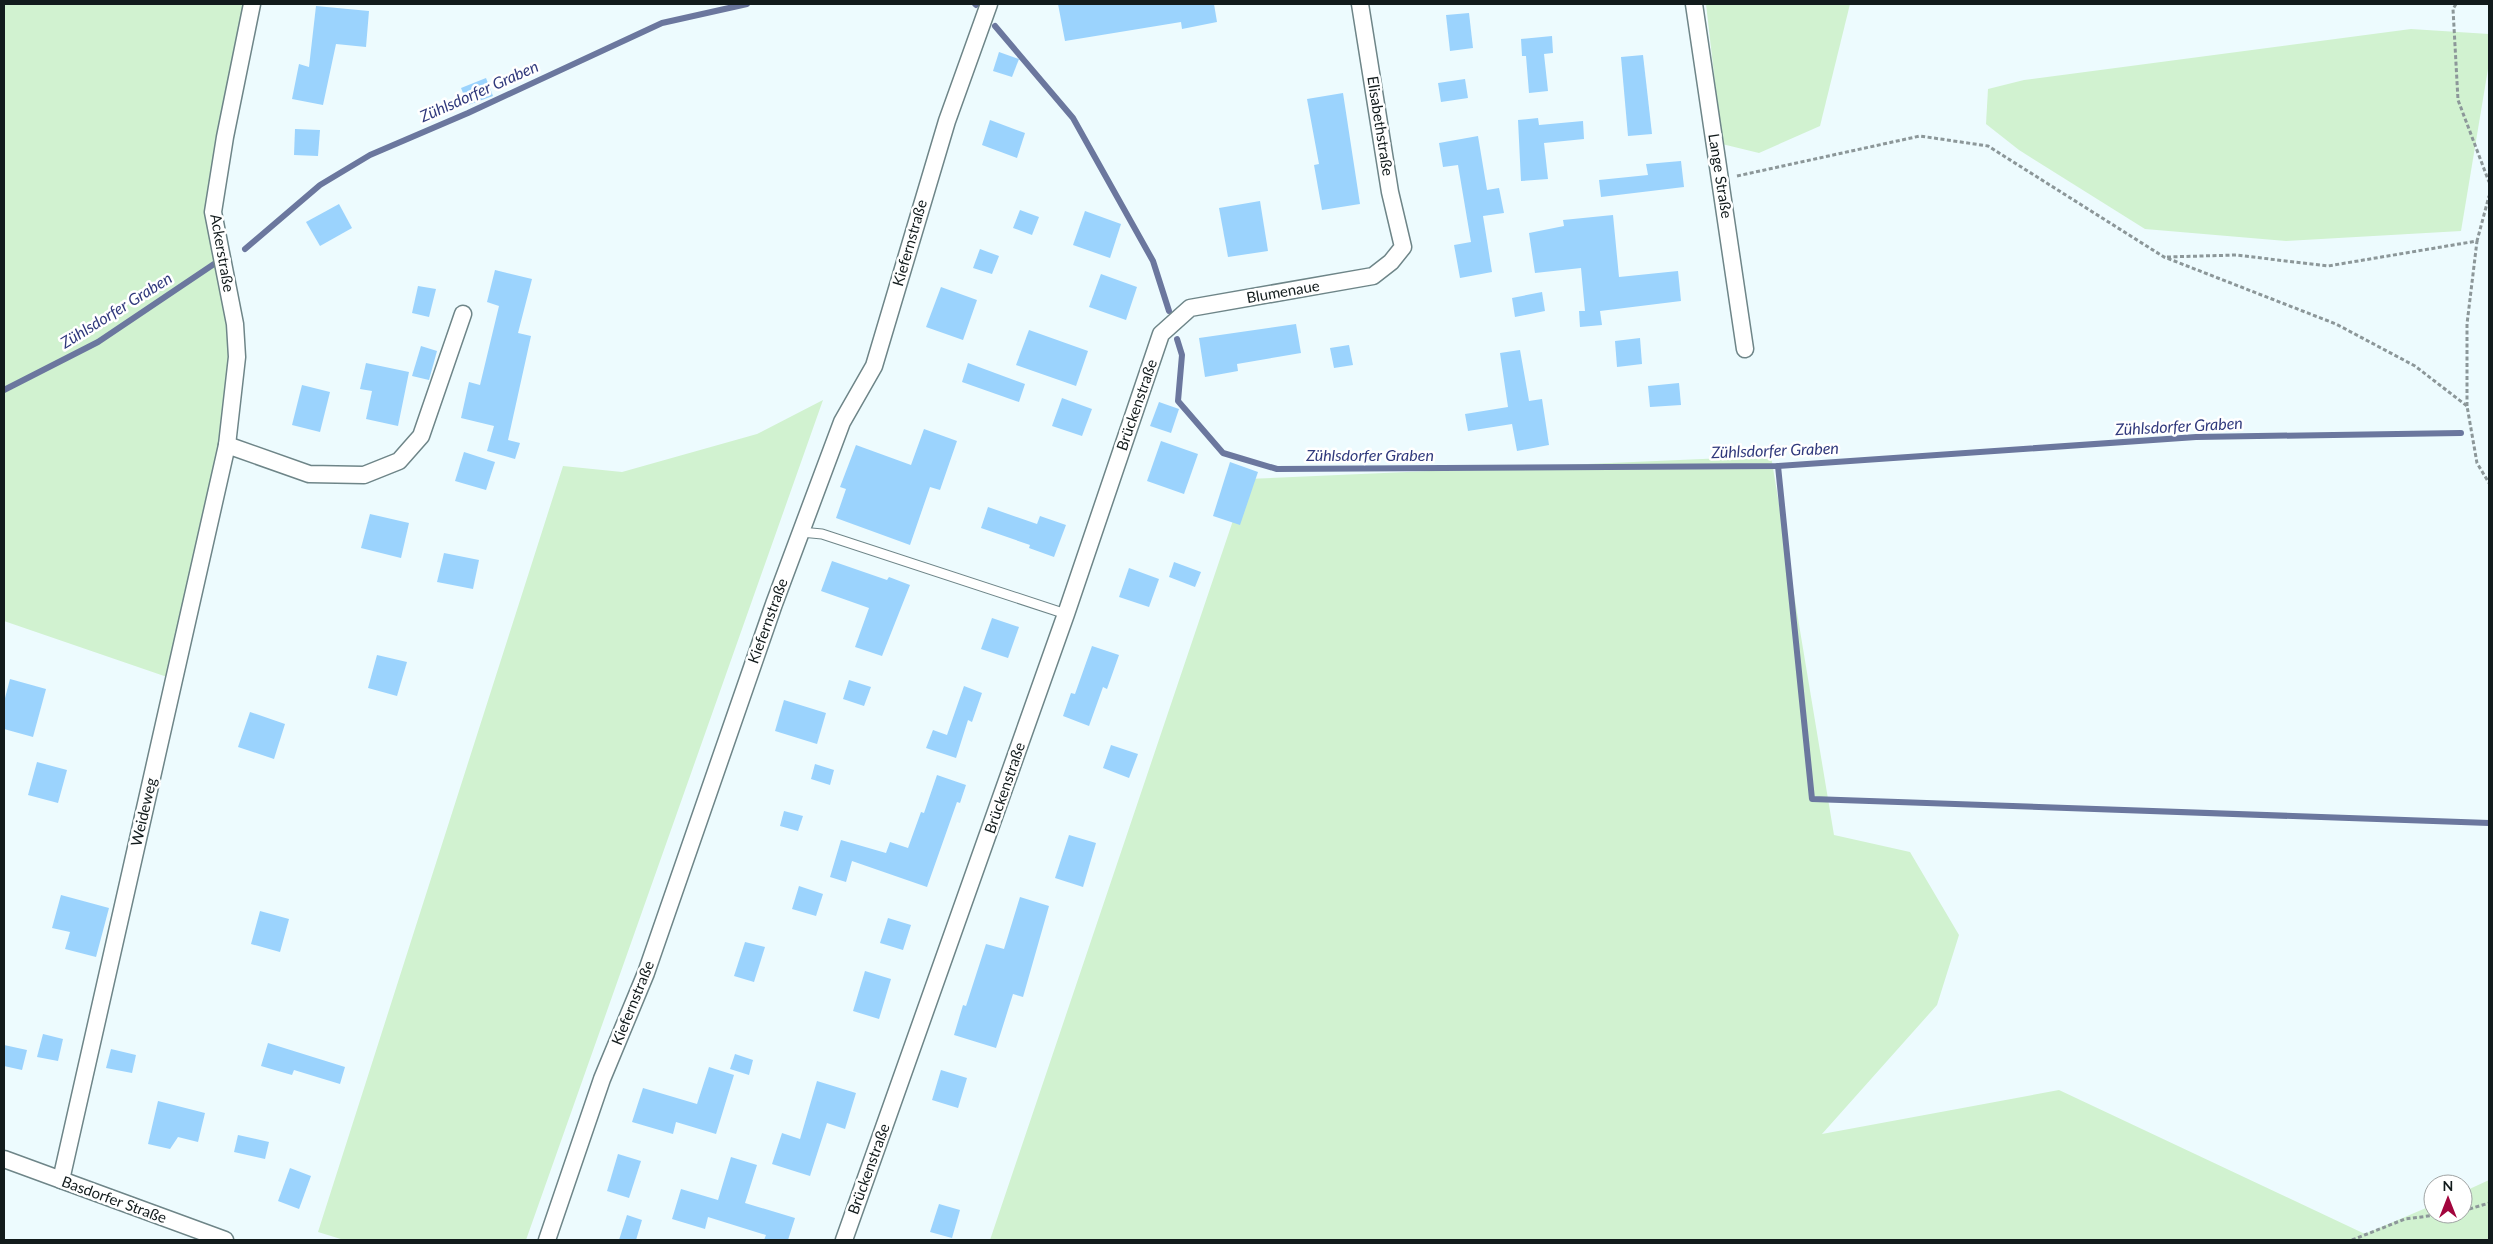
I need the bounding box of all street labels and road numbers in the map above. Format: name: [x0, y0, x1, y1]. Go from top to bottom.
street label: Elisabethstraße: [1364, 75, 1398, 177]
street label: Lange Straße: [1705, 132, 1737, 220]
street label: Kiefernstraße: [888, 197, 930, 288]
street label: Ackerstraße: [207, 212, 239, 293]
street label: Blumenaue: [1245, 276, 1321, 306]
street label: Brückenstraße: [1112, 357, 1160, 453]
street label: Kiefernstraße: [743, 575, 791, 666]
street label: Brückenstraße: [980, 740, 1028, 836]
street label: Weideweg: [126, 776, 160, 848]
street label: Kiefernstraße: [607, 958, 657, 1047]
street label: Brückenstraße: [843, 1121, 893, 1217]
street label: Basdorfer Straße: [59, 1172, 169, 1226]

